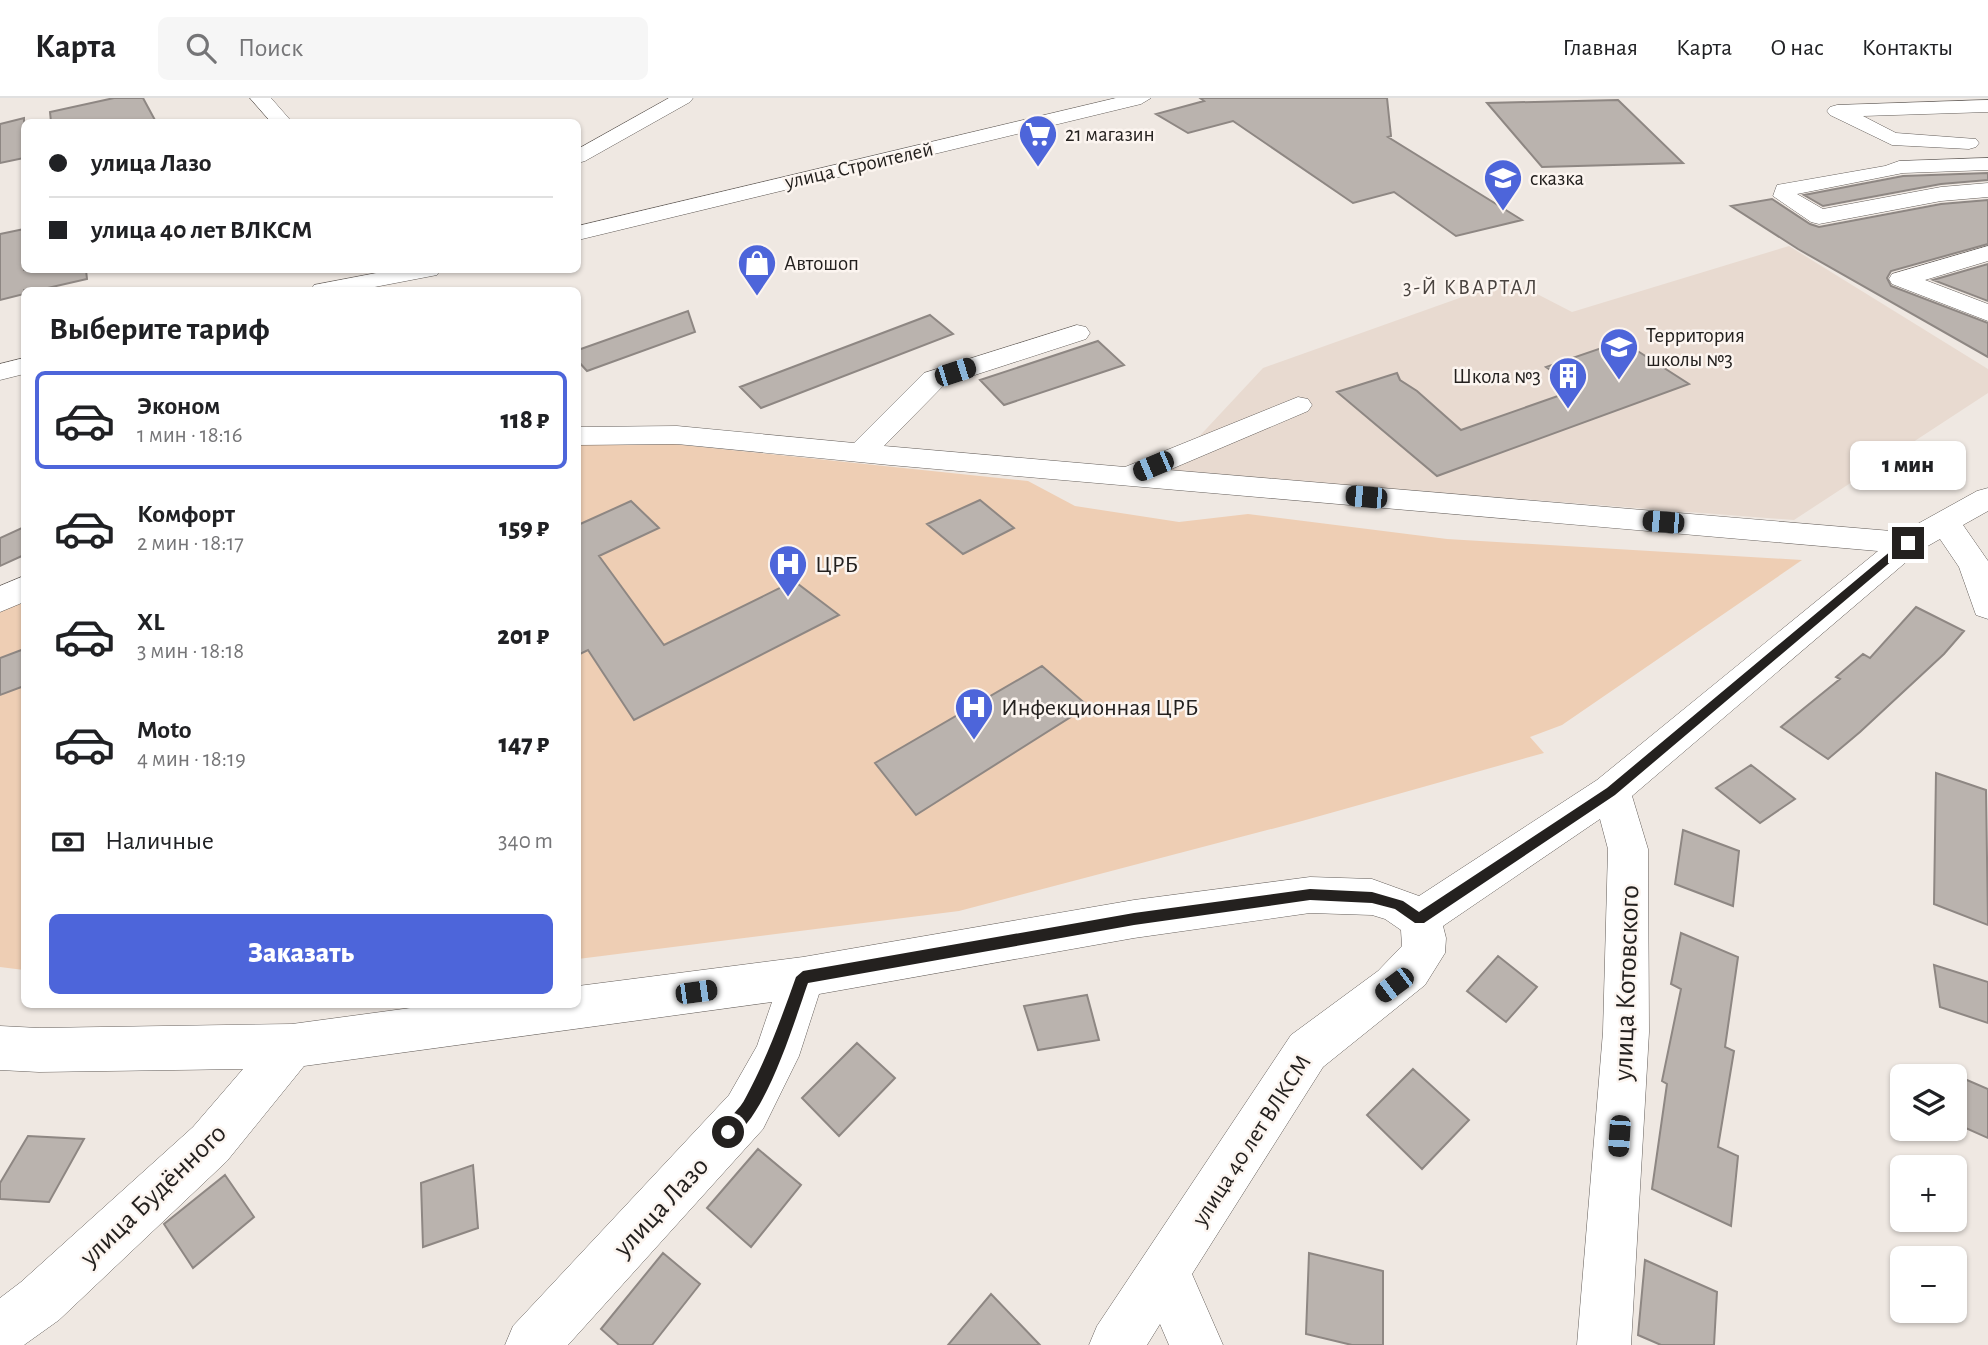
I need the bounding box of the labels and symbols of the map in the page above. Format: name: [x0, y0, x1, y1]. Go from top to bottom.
supermarket icon: 21 магазин: [1017, 113, 1059, 168]
place label: 21 магазин: [1065, 124, 1155, 145]
street label: улица Строителей: [782, 138, 935, 193]
school or university icon: сказка: [1482, 157, 1524, 212]
place label: сказка: [1530, 168, 1584, 189]
shop icon: Автошоп: [736, 242, 778, 297]
place label: Автошоп: [784, 253, 859, 274]
district label: 3-Й КВАРТАЛ: [1403, 276, 1539, 298]
place label: Территория школы №3: [1646, 325, 1745, 370]
school or university icon: Территория школы №3: [1598, 326, 1640, 381]
building icon: Школа №3: [1547, 355, 1589, 410]
car: [932, 356, 979, 388]
place label: Школа №3: [1453, 366, 1541, 387]
callout: 1 мин: [1850, 442, 1966, 490]
car: [1130, 448, 1177, 484]
car: [1345, 485, 1388, 509]
car: [1642, 510, 1685, 534]
route end: [1892, 527, 1924, 559]
hospital icon: ЦРБ: [767, 543, 809, 598]
place label: ЦРБ: [815, 553, 858, 577]
hospital icon: Инфекционная ЦРБ: [953, 686, 995, 741]
place label: Инфекционная ЦРБ: [1001, 696, 1199, 720]
street label: улица Котовского: [1610, 885, 1644, 1082]
car: [1371, 964, 1418, 1006]
car: [674, 979, 719, 1005]
street label: улица 40 лет ВЛКСМ: [1187, 1051, 1316, 1231]
car: [1608, 1114, 1631, 1158]
route start: [712, 1116, 744, 1148]
street label: улица Будённого: [74, 1119, 232, 1273]
street label: улица Лазо: [608, 1152, 714, 1263]

